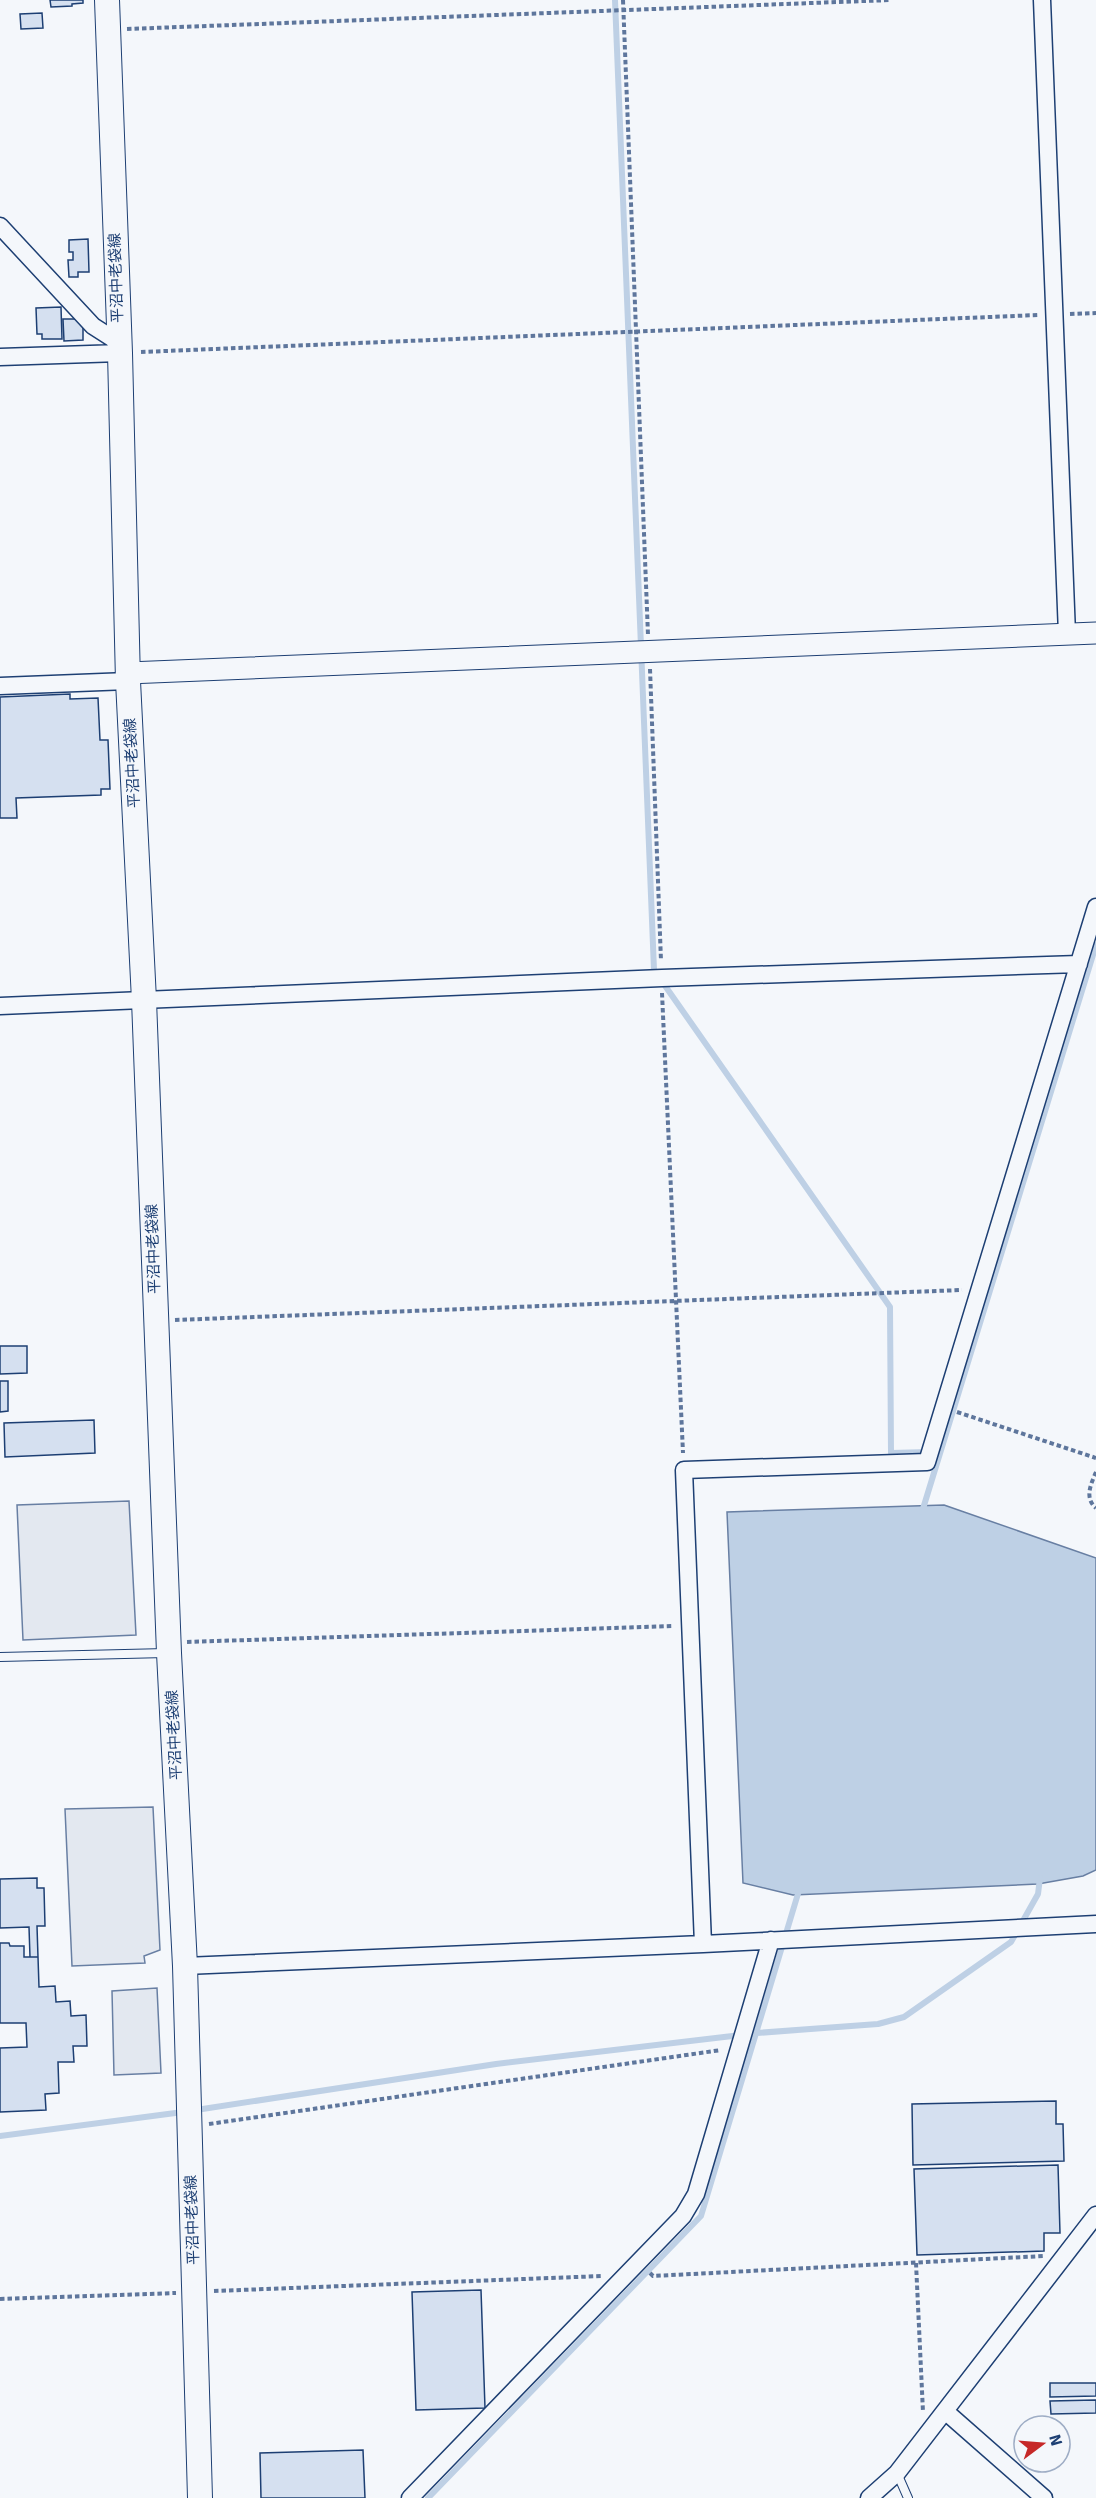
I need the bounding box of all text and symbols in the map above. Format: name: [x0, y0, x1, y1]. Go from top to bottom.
street label: 平沼中老袋線: [105, 233, 127, 323]
street label: 平沼中老袋線: [121, 718, 143, 808]
street label: 平沼中老袋線: [142, 1204, 164, 1294]
street label: 平沼中老袋線: [163, 1690, 185, 1780]
street label: 平沼中老袋線: [181, 2175, 203, 2265]
north arrow: [1012, 2414, 1072, 2474]
text: N: [1044, 2432, 1067, 2448]

